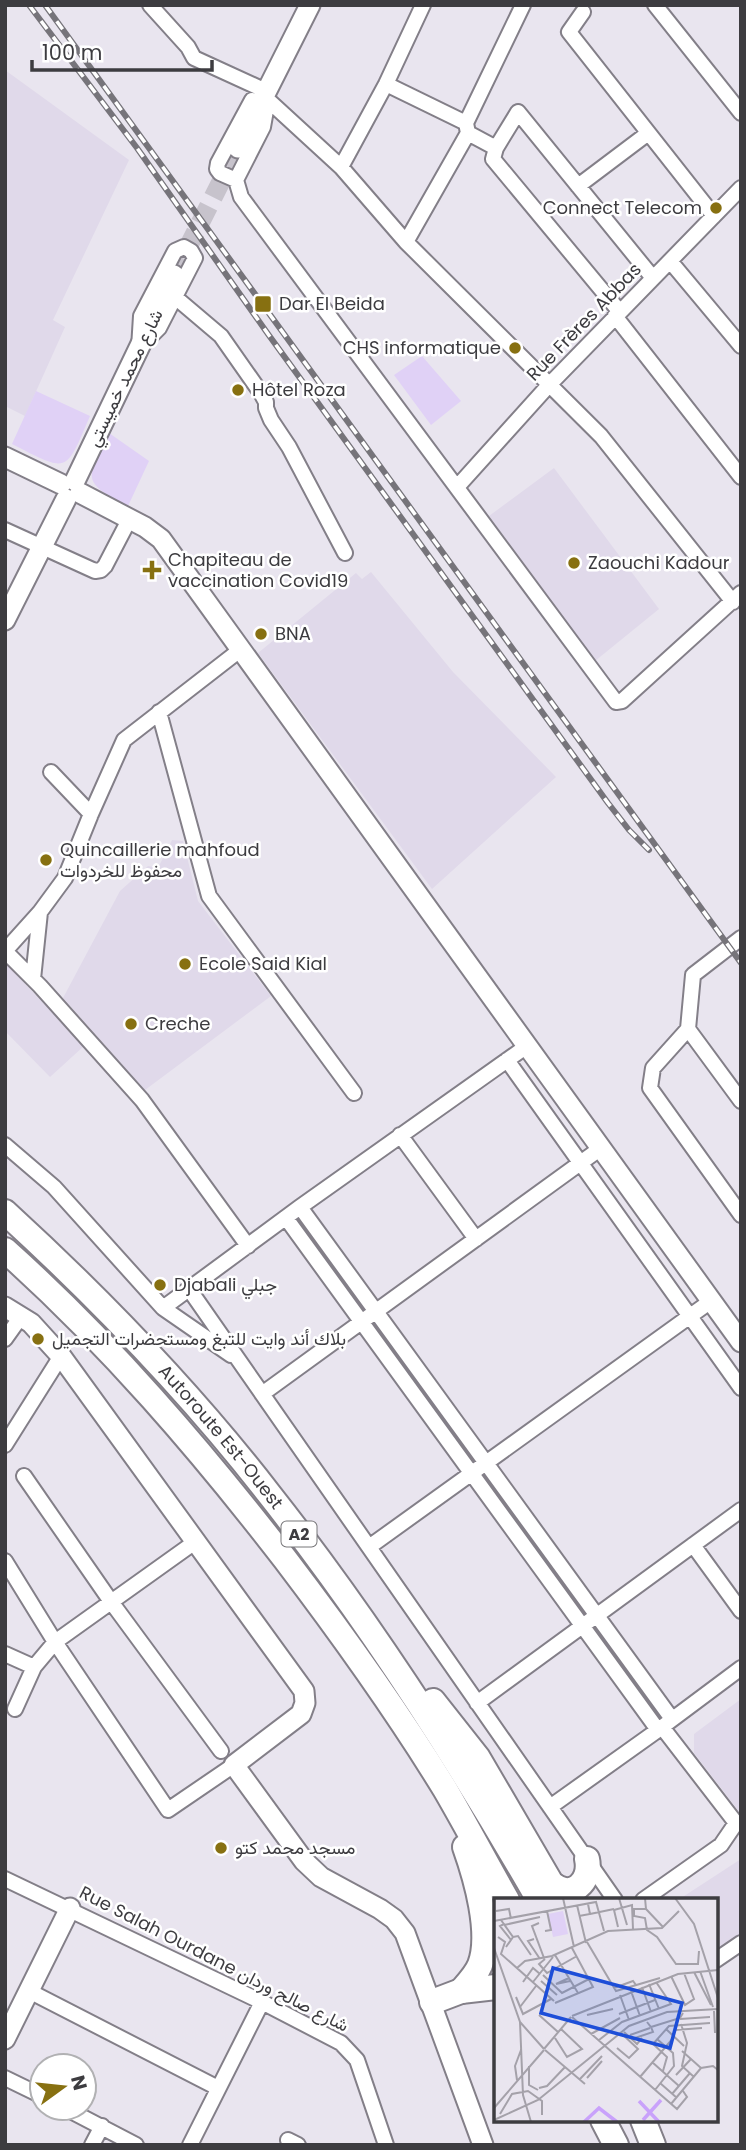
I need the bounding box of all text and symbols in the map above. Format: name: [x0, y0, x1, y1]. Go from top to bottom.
scale bar: [32, 28, 212, 72]
text: 100 m: [42, 38, 102, 67]
place label: Connect Telecom: [543, 195, 702, 220]
marker: Connect Telecom: [708, 200, 724, 216]
street label: Rue Frères Abbas: [521, 257, 647, 386]
place label: Dar El Beida: [279, 291, 385, 316]
marker: Dar El Beida: [253, 294, 273, 314]
street label: شارع محمد خميستي: [80, 305, 171, 452]
place label: CHS informatique: [343, 335, 501, 360]
marker: CHS informatique: [507, 340, 523, 356]
place label: Hôtel Roza: [252, 377, 346, 402]
marker: Hôtel Roza: [230, 382, 246, 398]
place label: Chapiteau de vaccination Covid19: [168, 547, 348, 593]
place label: Zaouchi Kadour: [588, 550, 730, 575]
marker: Zaouchi Kadour: [566, 555, 582, 571]
marker: Chapiteau de vaccination Covid19: [142, 560, 162, 580]
place label: BNA: [275, 621, 311, 646]
marker: BNA: [253, 626, 269, 642]
place label: Quincaillerie mahfoud محفوظ للخردوات: [60, 837, 260, 883]
marker: Quincaillerie mahfoud محفوظ للخردوات: [38, 852, 54, 868]
place label: Ecole Said Kial: [199, 951, 327, 976]
marker: Ecole Said Kial: [177, 956, 193, 972]
place label: Creche: [145, 1011, 210, 1036]
marker: Creche: [123, 1016, 139, 1032]
place label: Djabali جبلي: [174, 1272, 277, 1300]
marker: Djabali جبلي: [152, 1277, 168, 1293]
place label: بلاك أند وايت للتبغ ومستحضرات التجميل: [52, 1326, 346, 1351]
marker: بلاك أند وايت للتبغ ومستحضرات التجميل: [30, 1331, 46, 1347]
street label: Autoroute Est-Ouest: [153, 1359, 289, 1514]
road number: A2: [282, 1522, 316, 1546]
place label: مسجد محمد كتو: [235, 1835, 355, 1860]
marker: مسجد محمد كتو: [213, 1840, 229, 1856]
street label: Rue Salah Ourdane شارع صالح وردان: [75, 1880, 353, 2038]
inset map: [494, 1898, 718, 2122]
north arrow: [28, 2052, 98, 2122]
text: N: [64, 2072, 94, 2093]

